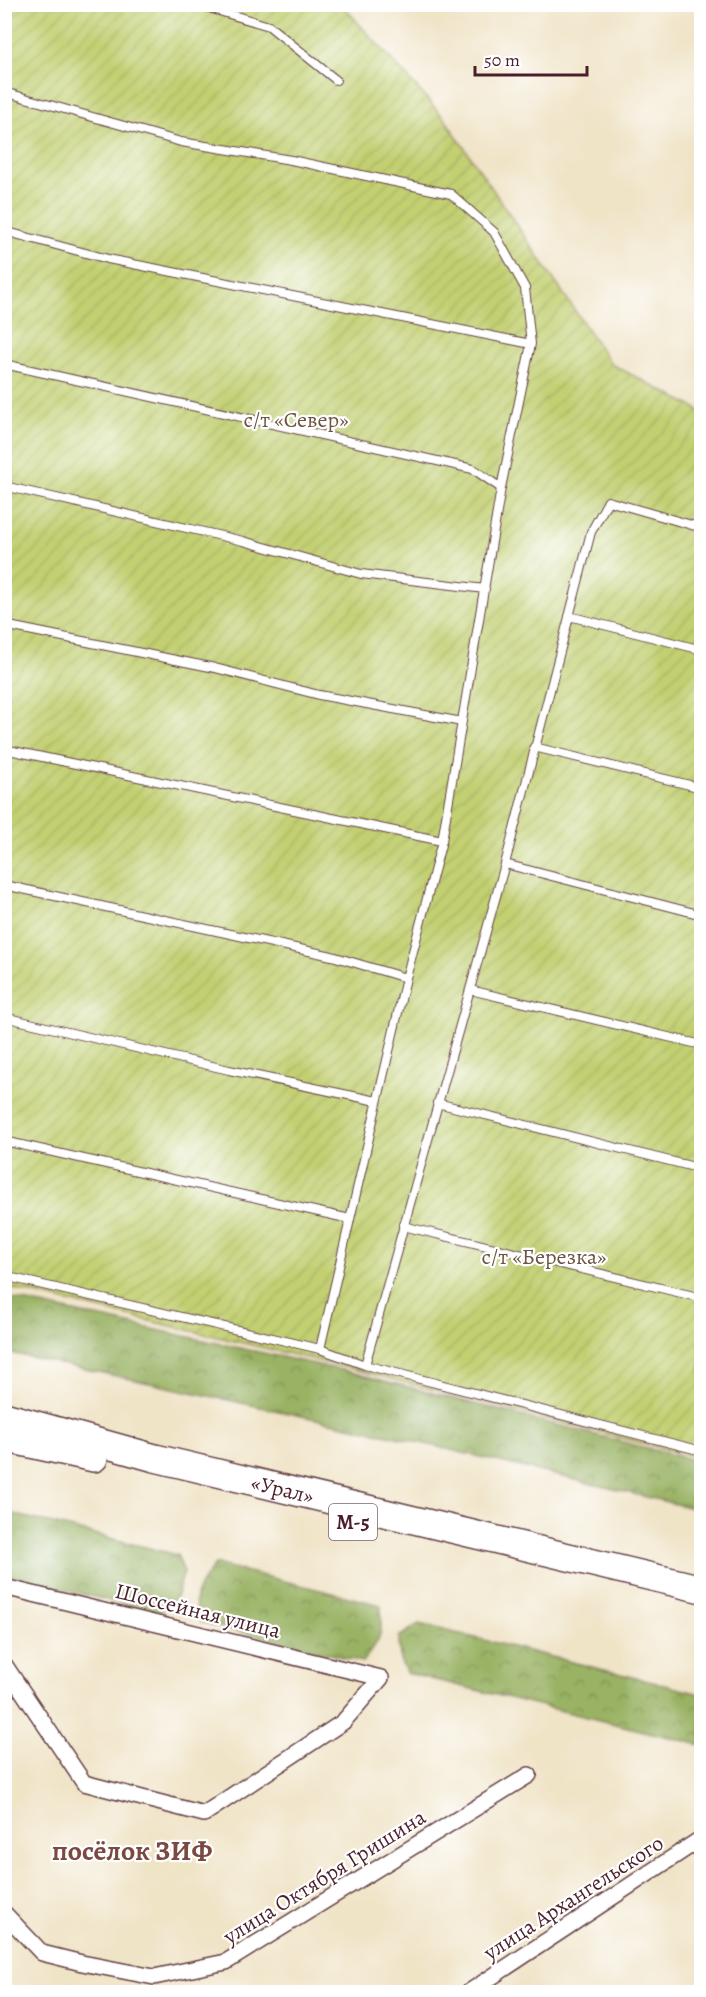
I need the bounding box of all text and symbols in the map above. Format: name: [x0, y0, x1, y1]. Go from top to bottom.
scale bar: [475, 39, 588, 77]
text: 50 m: [484, 48, 520, 72]
park label: с/т «Север»: [243, 405, 349, 435]
park label: с/т «Березка»: [482, 1242, 606, 1272]
street label: «Урал»: [248, 1468, 317, 1512]
road number: М-5: [329, 1504, 377, 1540]
street label: Шоссейная улица: [112, 1576, 284, 1646]
street label: улица Октября Гришина: [217, 1802, 432, 1952]
street label: улица Архангельского: [477, 1828, 669, 1968]
district label: посёлок ЗИФ: [52, 1832, 212, 1870]

